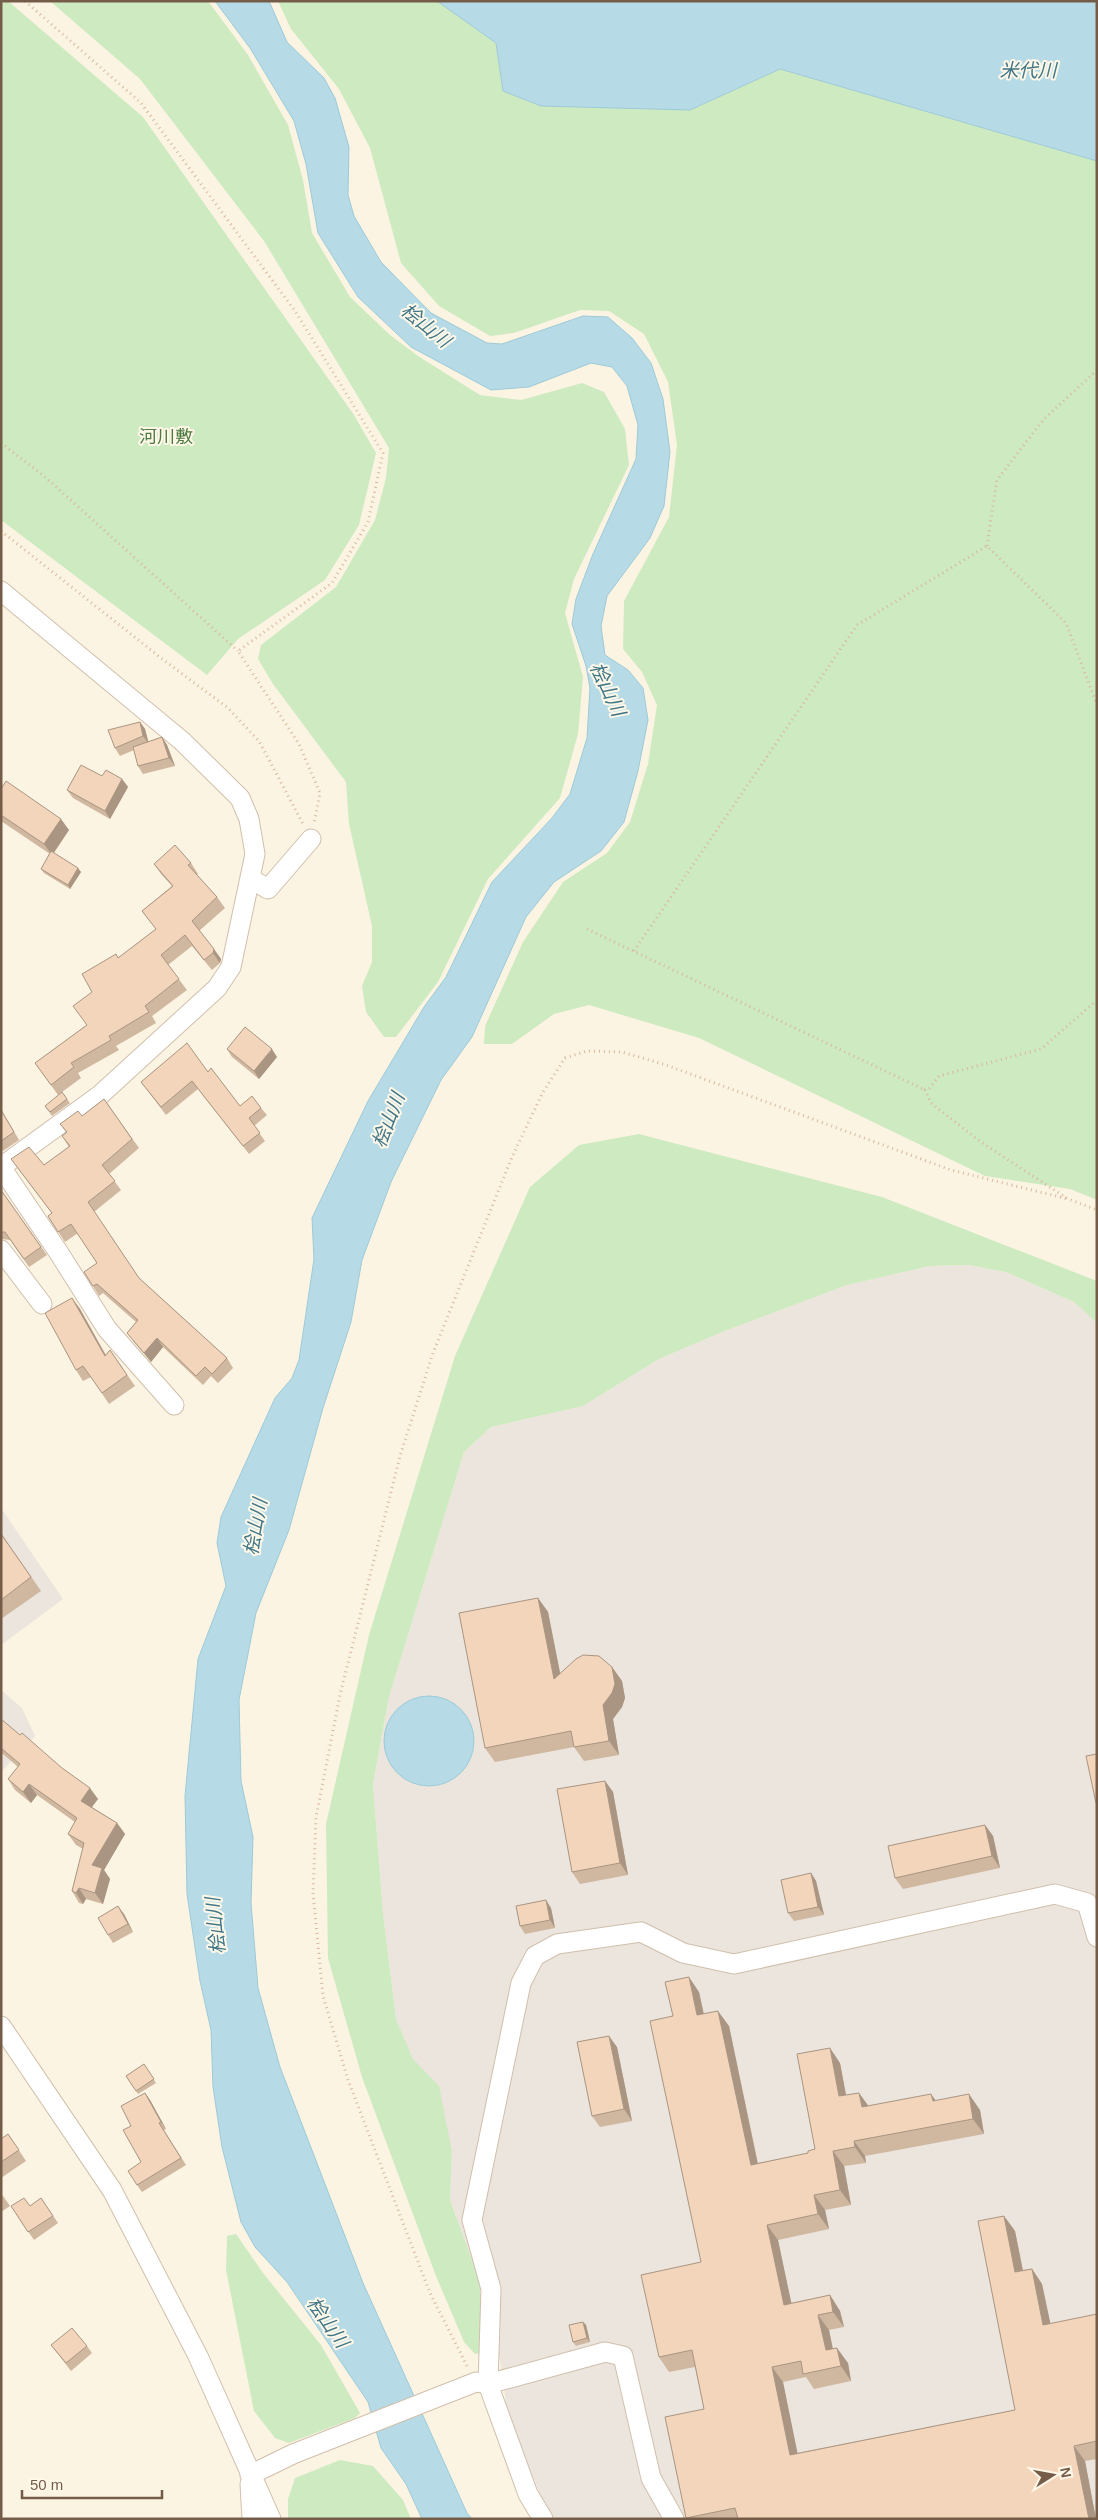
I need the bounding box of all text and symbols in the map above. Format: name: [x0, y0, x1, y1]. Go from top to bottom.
water label: 米代川: [999, 60, 1058, 81]
water label: 桧山川: [397, 299, 456, 353]
park label: 河川敷: [139, 427, 193, 447]
water label: 桧山川: [586, 659, 630, 721]
water label: 桧山川: [368, 1088, 409, 1151]
water label: 桧山川: [240, 1495, 271, 1557]
water label: 桧山川: [202, 1895, 229, 1955]
water label: 桧山川: [303, 2293, 354, 2353]
north arrow: [1028, 2450, 1078, 2500]
text: N: [1057, 2466, 1075, 2479]
scale bar: [22, 2468, 162, 2500]
text: 50 m: [30, 2476, 63, 2493]

